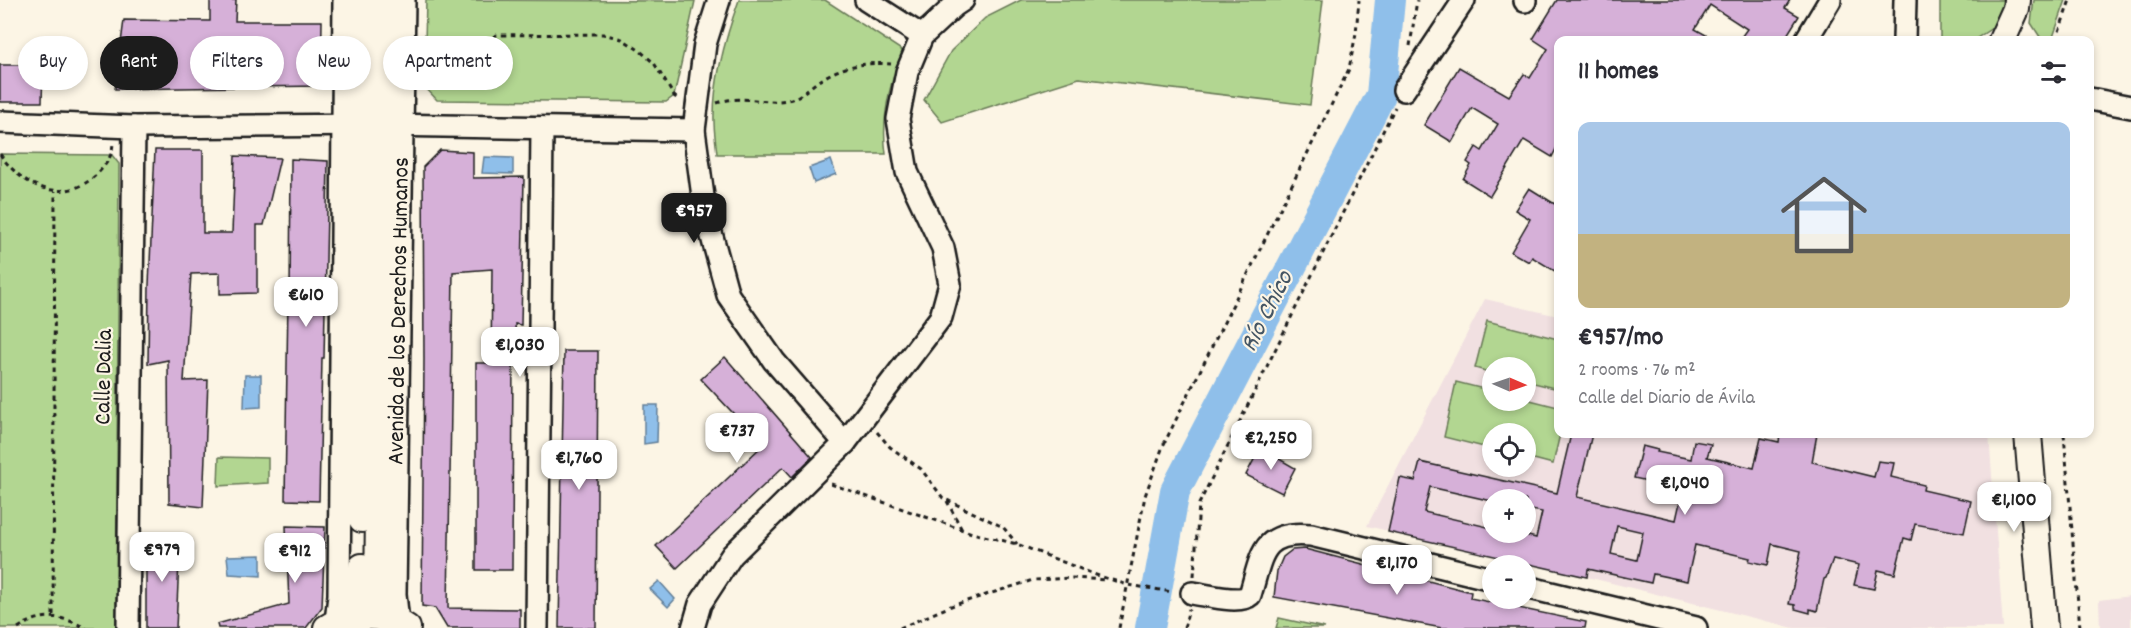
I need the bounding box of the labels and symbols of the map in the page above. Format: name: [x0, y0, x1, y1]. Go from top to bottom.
street label: Avenida de los Derechos Humanos: [380, 157, 420, 465]
pin: €957: [658, 193, 730, 244]
water label: Río Chico: [1232, 264, 1305, 359]
pin: €610: [270, 277, 342, 328]
pin: €1,030: [471, 327, 569, 378]
street label: Calle Dalia: [87, 328, 123, 425]
north arrow: [1482, 357, 1536, 411]
pin: €737: [701, 413, 773, 464]
pin: €2,250: [1222, 420, 1320, 471]
pin: €1,760: [530, 440, 628, 491]
pin: €1,040: [1636, 465, 1734, 516]
pin: €1,100: [1965, 482, 2063, 533]
pin: €979: [126, 532, 198, 583]
pin: €912: [259, 533, 331, 584]
pin: €1,170: [1348, 545, 1446, 596]

